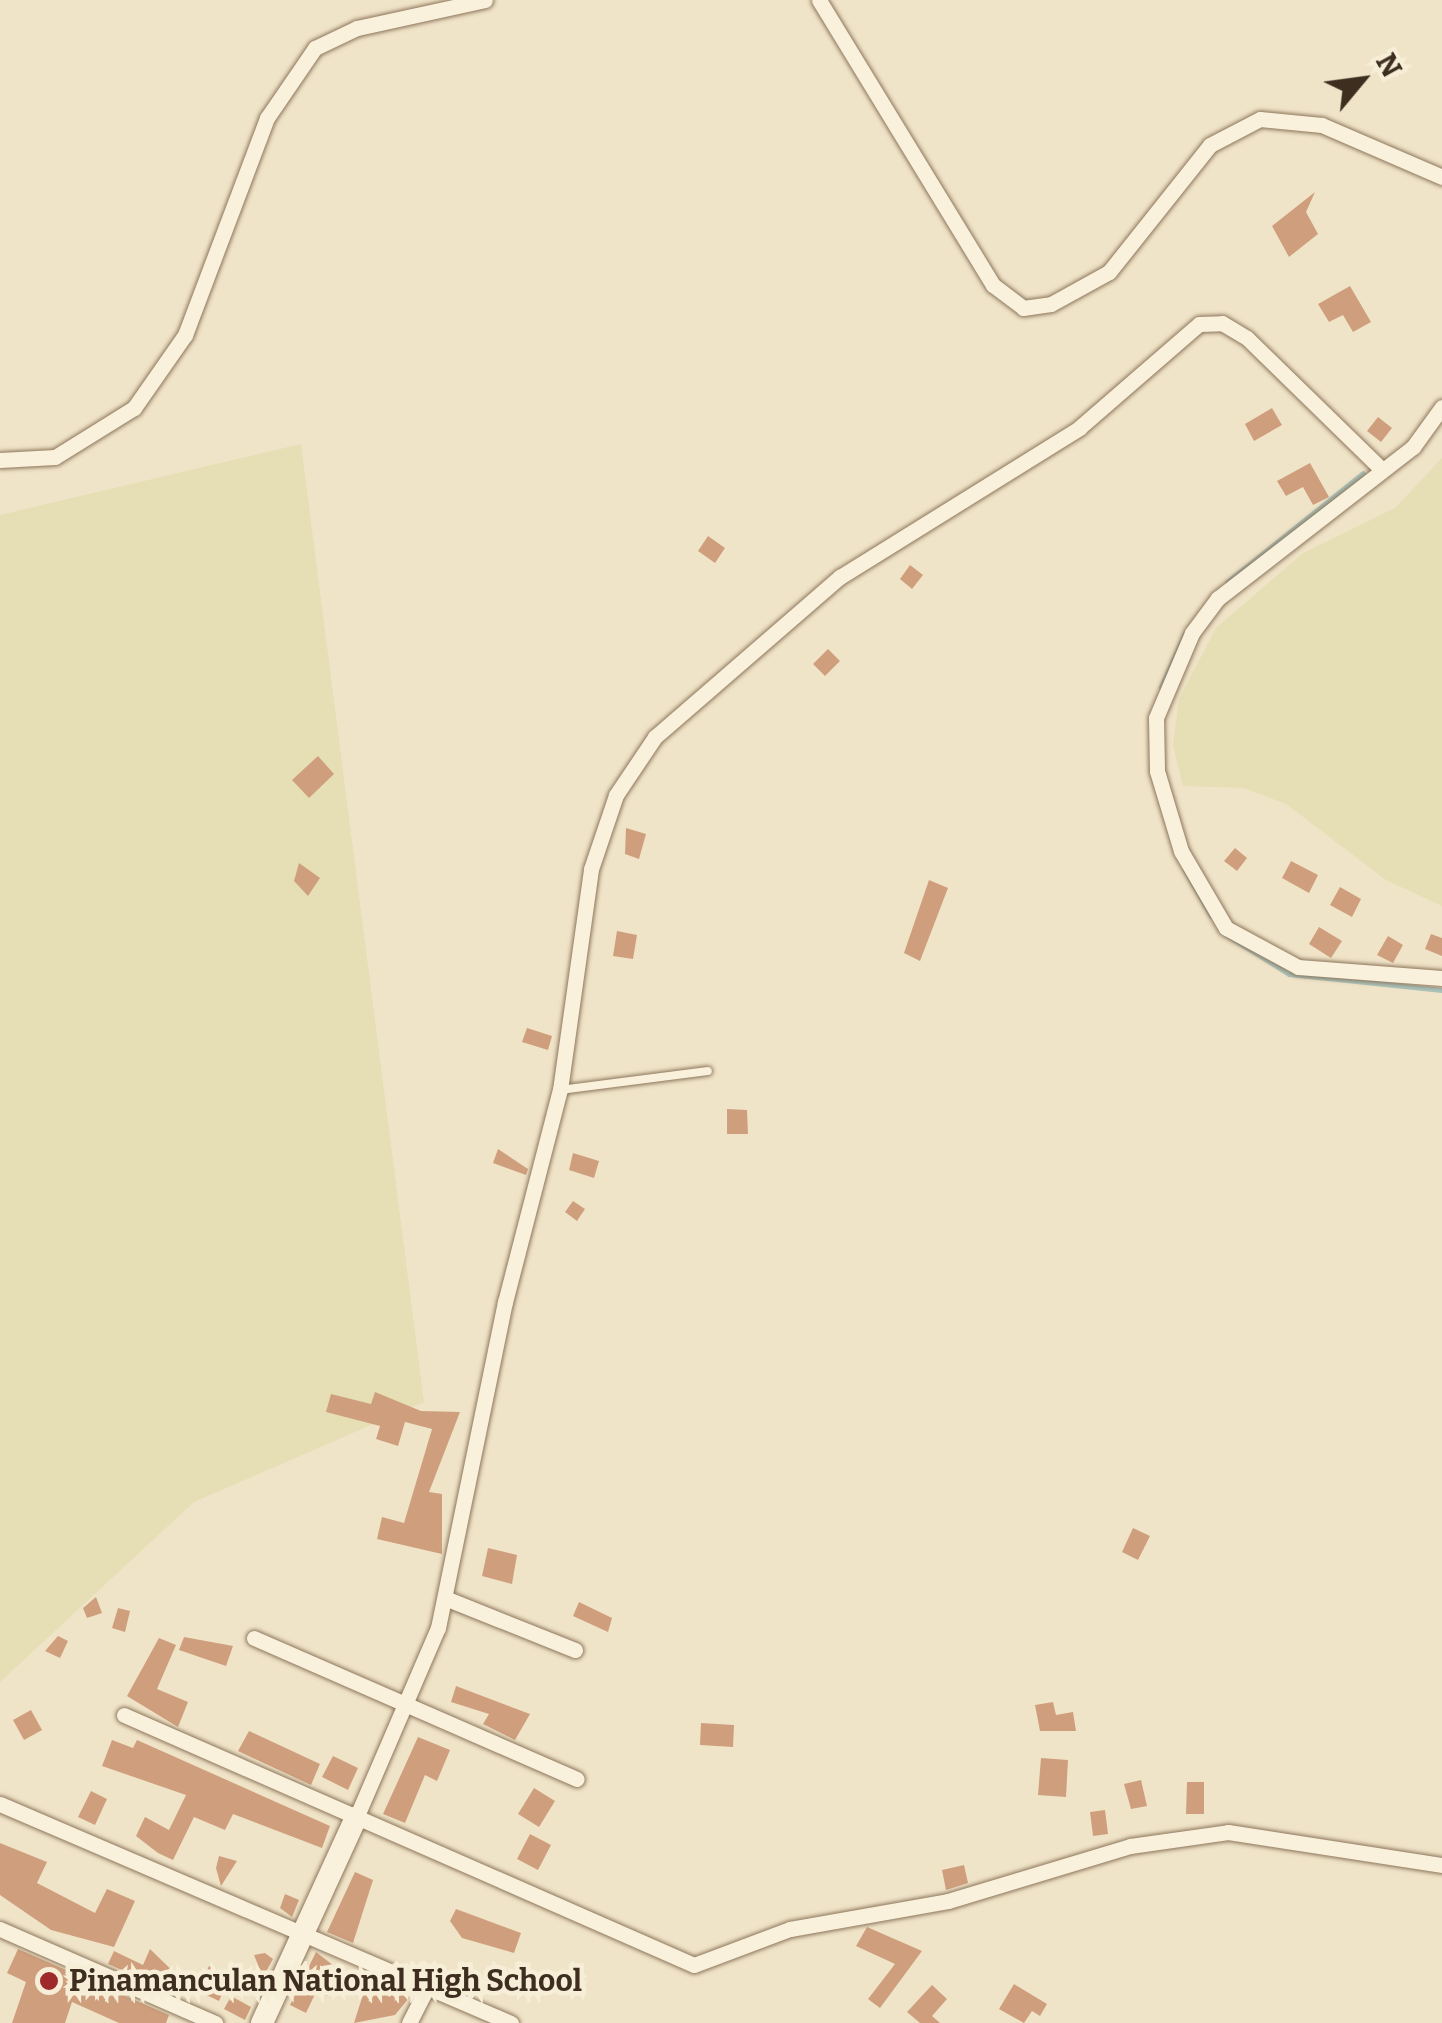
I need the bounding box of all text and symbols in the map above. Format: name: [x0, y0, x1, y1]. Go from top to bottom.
north arrow: [1312, 30, 1412, 130]
text: N: [1369, 48, 1408, 83]
place label: Pinamanculan National High School: [69, 1963, 582, 1999]
marker: Pinamanculan National High School: [38, 1970, 60, 1992]

